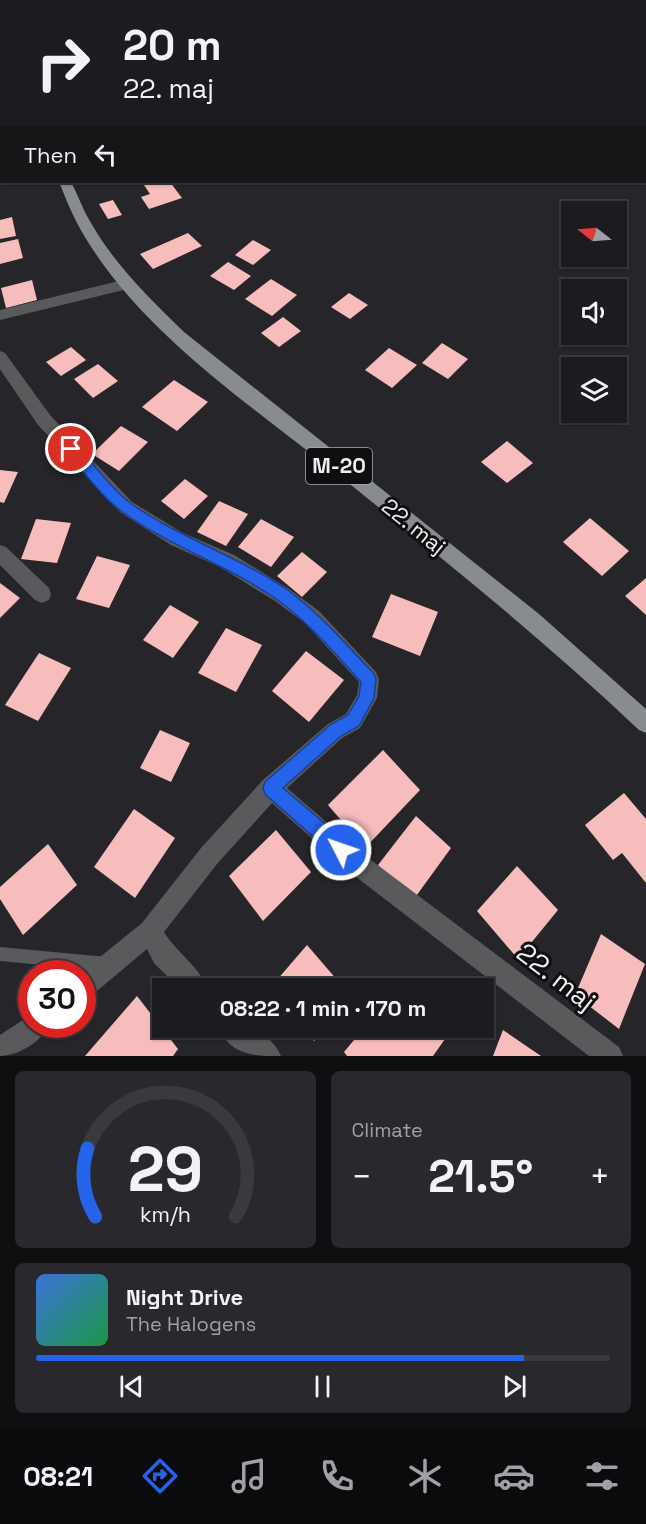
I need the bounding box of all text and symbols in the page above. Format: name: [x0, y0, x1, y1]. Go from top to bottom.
text: 20 m: [123, 19, 222, 72]
icon: right: [24, 24, 102, 102]
text: 22. maj: [123, 71, 214, 106]
icon: left: [89, 138, 122, 171]
text: Then: [24, 141, 77, 169]
north arrow: [561, 201, 627, 267]
map controls: [561, 201, 627, 423]
button: sound: [561, 279, 627, 345]
button: layers: [561, 357, 627, 423]
pin: [45, 423, 96, 474]
icon: arrive: [54, 432, 87, 465]
road number: M-20: [306, 448, 372, 484]
street label: 22. maj: [376, 492, 452, 560]
position arrow: [309, 818, 373, 882]
street label: 22. maj: [510, 935, 603, 1018]
speed limit sign: 30: [18, 960, 96, 1038]
text: 08:22 · 1 min · 170 m: [220, 994, 426, 1022]
text: Climate: [352, 1117, 423, 1143]
text: 29: [128, 1130, 203, 1209]
text: 21.5°: [428, 1148, 533, 1205]
text: −: [352, 1156, 372, 1198]
text: +: [590, 1156, 610, 1198]
text: km/h: [140, 1201, 191, 1228]
text: Night Drive: [126, 1283, 243, 1311]
text: The Halogens: [126, 1311, 256, 1337]
icon: previous: [115, 1370, 148, 1403]
icon: pause: [306, 1370, 339, 1403]
icon: next: [498, 1370, 531, 1403]
icon: directions: [139, 1455, 181, 1497]
icon: music: [228, 1455, 270, 1497]
icon: phone: [316, 1455, 358, 1497]
icon: climate: [404, 1455, 446, 1497]
icon: car: [493, 1455, 535, 1497]
icon: filters: [581, 1455, 623, 1497]
text: 08:21: [23, 1459, 93, 1494]

